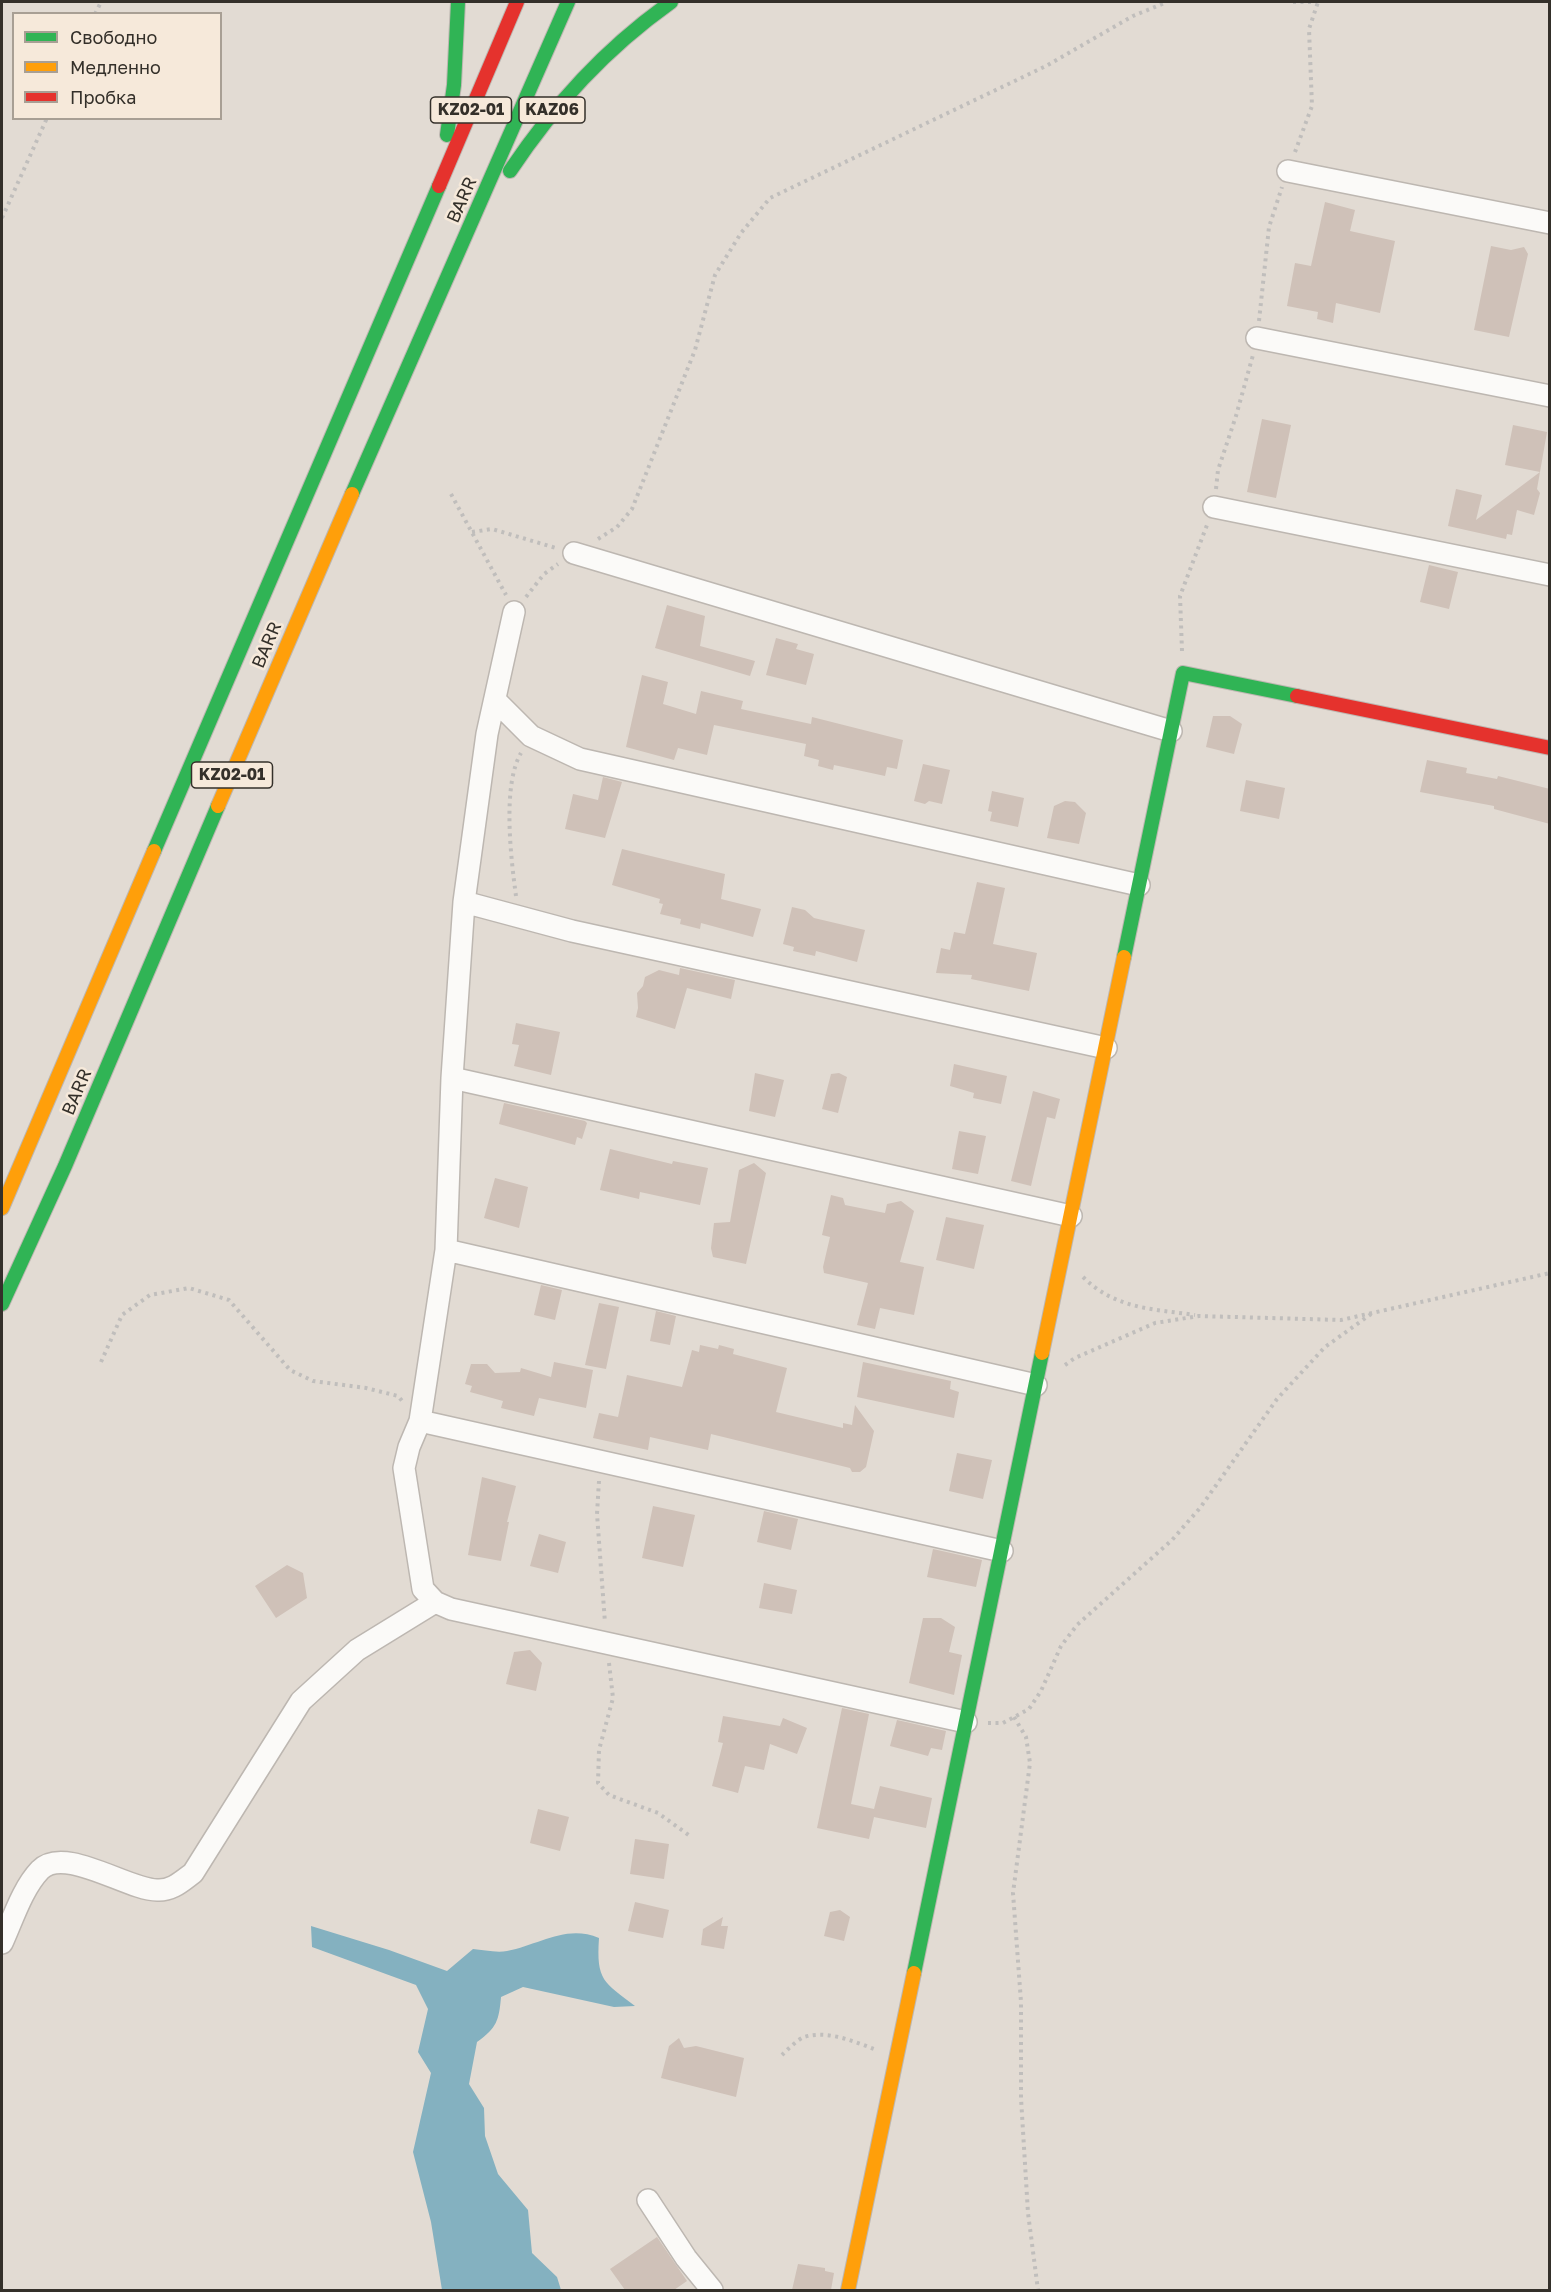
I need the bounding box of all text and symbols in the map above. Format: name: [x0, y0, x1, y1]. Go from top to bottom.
legend: [12, 12, 222, 120]
text: Свободно: [70, 26, 157, 48]
text: Медленно: [70, 56, 161, 78]
text: Пробка: [70, 86, 136, 108]
road number: KZ02-01: [430, 97, 512, 123]
road number: KАZ06: [519, 97, 585, 123]
street label: BARR: [442, 174, 482, 226]
street label: BARR: [248, 619, 286, 671]
road number: KZ02-01: [192, 762, 272, 788]
street label: BARR: [58, 1066, 96, 1118]

